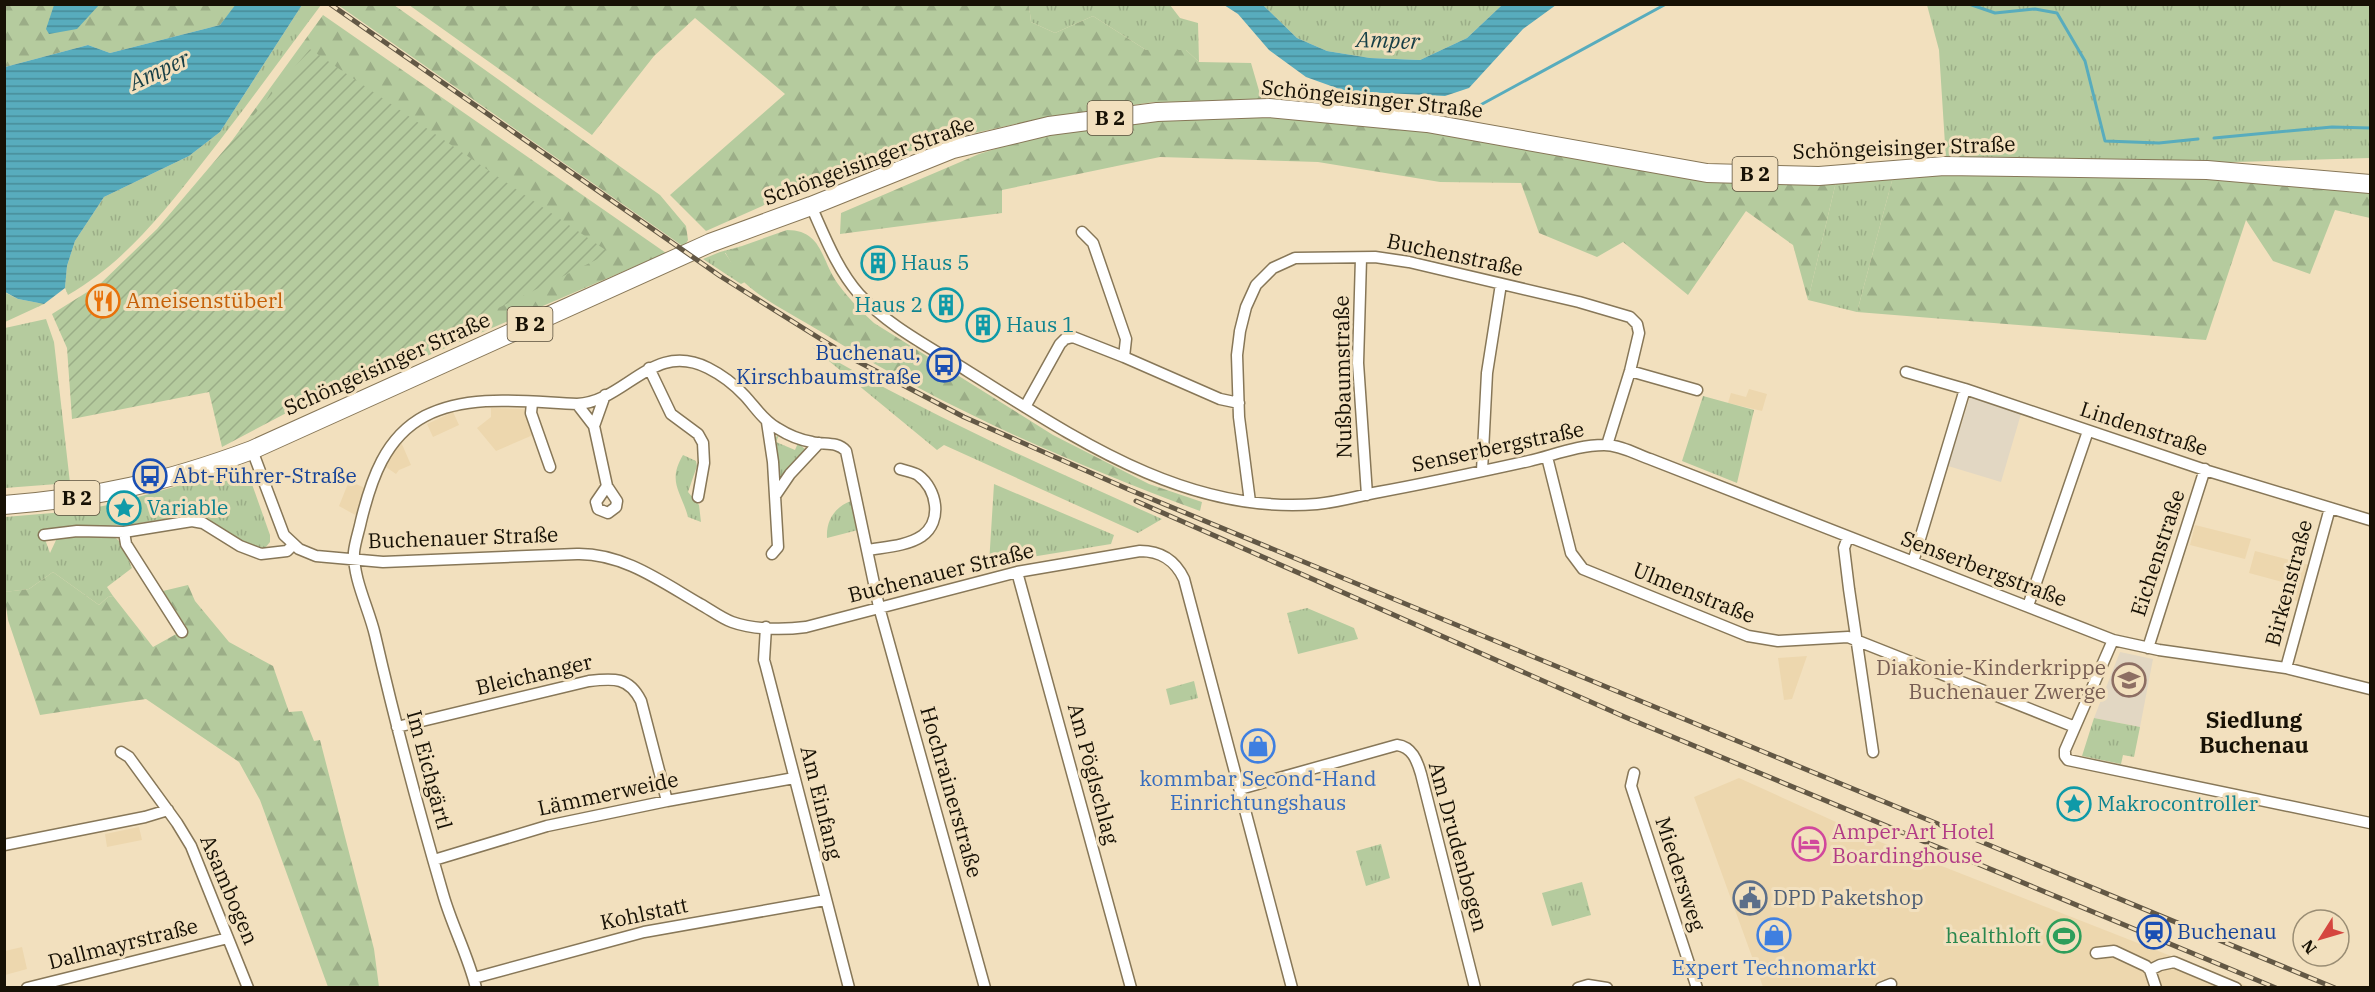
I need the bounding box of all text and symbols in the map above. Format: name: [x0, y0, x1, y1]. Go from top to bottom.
water label: Amper: [1354, 24, 1422, 55]
water label: Amper: [122, 42, 195, 97]
street label: Schöngeisinger Straße: [1260, 72, 1484, 124]
road number: B 2: [1088, 101, 1132, 135]
street label: Schöngeisinger Straße: [759, 109, 978, 211]
street label: Schöngeisinger Straße: [1792, 129, 2016, 165]
road number: B 2: [1732, 157, 1778, 191]
street label: Buchenstraße: [1385, 226, 1526, 282]
building icon: Haus 5: [860, 245, 896, 281]
place label: Haus 5: [901, 248, 970, 276]
restaurant icon: Ameisenstüberl: [85, 283, 121, 319]
place label: Ameisenstüberl: [126, 286, 283, 314]
building icon: Haus 2: [928, 287, 964, 323]
place label: Haus 2: [854, 290, 923, 318]
street label: Nußbaumstraße: [1327, 295, 1357, 459]
street label: Schöngeisinger Straße: [279, 305, 494, 421]
road number: B 2: [508, 307, 552, 341]
building icon: Haus 1: [965, 307, 1001, 343]
place label: Haus 1: [1006, 310, 1075, 338]
place label: Buchenau, Kirschbaumstraße: [736, 338, 921, 390]
bus stop icon: Buchenau, Kirschbaumstraße: [926, 347, 962, 383]
street label: Lindenstraße: [2077, 394, 2212, 462]
street label: Senserbergstraße: [1409, 414, 1587, 478]
bus stop icon: Abt-Führer-Straße: [132, 458, 168, 494]
place label: Abt-Führer-Straße: [173, 461, 357, 489]
road number: B 2: [54, 481, 100, 515]
street label: Eichenstraße: [2123, 486, 2191, 620]
place icon: Variable: [106, 490, 142, 526]
place label: Variable: [147, 493, 228, 521]
street label: Birkenstraße: [2258, 517, 2318, 649]
street label: Buchenauer Straße: [367, 520, 559, 554]
street label: Senserbergstraße: [1897, 524, 2071, 613]
street label: Buchenauer Straße: [845, 535, 1037, 609]
street label: Ulmenstraße: [1629, 555, 1760, 629]
street label: Bleichanger: [473, 647, 596, 701]
place label: Diakonie-Kinderkrippe Buchenauer Zwerge: [1876, 653, 2106, 705]
school or university icon: Diakonie-Kinderkrippe Buchenauer Zwerge: [2111, 662, 2147, 698]
street label: Am Pöglschlag: [1062, 700, 1126, 848]
street label: Hochrainerstraße: [914, 703, 990, 881]
district label: Siedlung Buchenau: [2199, 705, 2309, 759]
street label: Im Eichgärtl: [401, 707, 459, 832]
shop icon: kommbar Second-Hand Einrichtungshaus: [1240, 728, 1276, 764]
street label: Am Einfang: [794, 743, 850, 863]
street label: Am Drudenbogen: [1423, 759, 1495, 935]
street label: Lämmerweide: [535, 764, 681, 822]
place label: kommbar Second-Hand Einrichtungshaus: [1140, 764, 1377, 816]
place icon: Makrocontroller: [2056, 786, 2092, 822]
place label: Makrocontroller: [2097, 789, 2259, 817]
street label: Miedersweg: [1649, 813, 1713, 935]
place label: Amper Art Hotel Boardinghouse: [1832, 817, 1994, 869]
hotel icon: Amper Art Hotel Boardinghouse: [1791, 826, 1827, 862]
street label: Asambogen: [194, 830, 266, 949]
public building icon: DPD Paketshop: [1732, 880, 1768, 916]
place label: DPD Paketshop: [1773, 883, 1924, 911]
street label: Kohlstatt: [597, 890, 690, 936]
north arrow: [2291, 908, 2351, 968]
street label: Dallmayrstraße: [45, 911, 201, 975]
station icon: Buchenau: [2136, 914, 2172, 950]
shop icon: Expert Technomarkt: [1756, 917, 1792, 953]
place label: Buchenau: [2177, 917, 2277, 945]
sports icon: healthloft: [2046, 918, 2082, 954]
place label: healthloft: [1946, 921, 2041, 949]
text: N: [2297, 936, 2321, 958]
place label: Expert Technomarkt: [1672, 953, 1876, 981]

